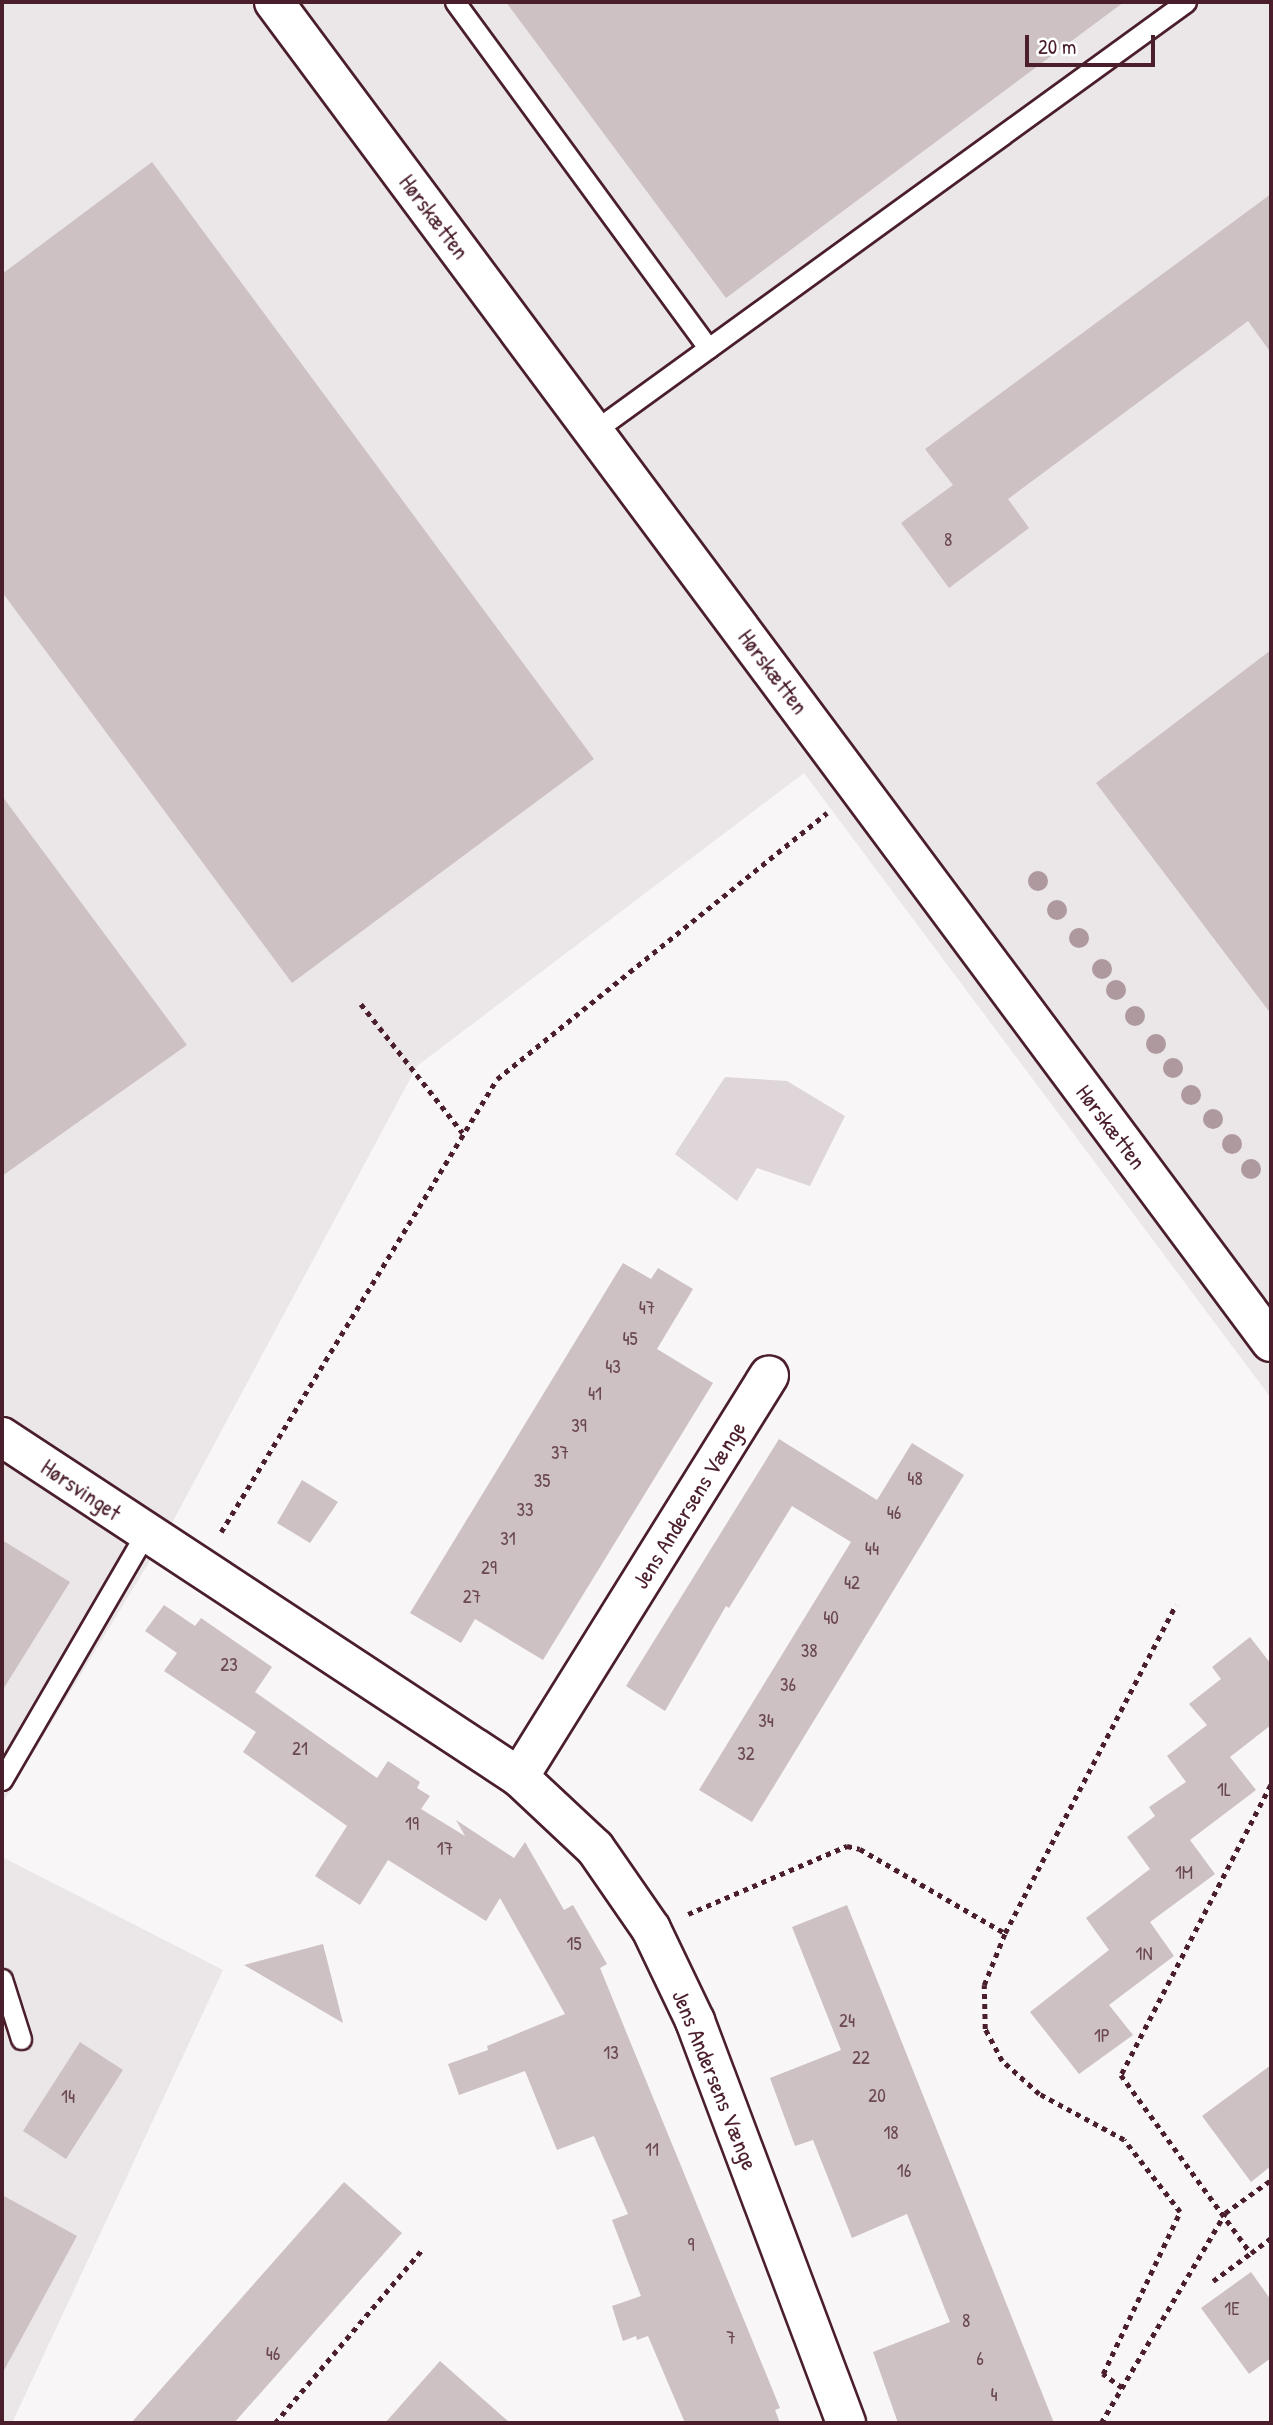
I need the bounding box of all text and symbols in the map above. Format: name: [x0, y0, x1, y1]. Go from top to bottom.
scale bar: [1028, 21, 1158, 65]
text: 20 m: [1038, 32, 1076, 61]
street label: Hørskætten: [393, 169, 475, 265]
house number: 8: [944, 529, 952, 551]
street label: Hørskætten: [732, 624, 814, 720]
street label: Hørskætten: [1070, 1079, 1152, 1175]
house number: 47: [639, 1297, 655, 1319]
house number: 45: [622, 1328, 638, 1350]
house number: 43: [605, 1356, 621, 1378]
house number: 41: [588, 1383, 602, 1405]
house number: 39: [571, 1415, 587, 1437]
street label: Jens Andersens Vænge: [626, 1416, 752, 1594]
house number: 37: [551, 1442, 569, 1464]
street label: Hørsvinget: [36, 1453, 126, 1527]
house number: 48: [907, 1468, 923, 1490]
house number: 35: [534, 1470, 550, 1492]
house number: 33: [516, 1499, 534, 1521]
house number: 46: [887, 1502, 901, 1524]
house number: 31: [500, 1528, 516, 1550]
house number: 44: [865, 1538, 879, 1560]
house number: 29: [481, 1557, 497, 1579]
house number: 42: [844, 1572, 860, 1594]
house number: 27: [463, 1586, 481, 1608]
house number: 40: [823, 1607, 839, 1629]
house number: 38: [801, 1640, 817, 1662]
house number: 23: [220, 1654, 238, 1676]
house number: 36: [780, 1674, 796, 1696]
house number: 34: [758, 1710, 774, 1732]
house number: 21: [292, 1738, 308, 1760]
house number: 32: [737, 1743, 755, 1765]
house number: 1L: [1217, 1779, 1231, 1801]
house number: 19: [405, 1813, 419, 1835]
house number: 17: [437, 1838, 453, 1860]
house number: 1M: [1175, 1862, 1193, 1884]
house number: 15: [567, 1933, 581, 1955]
house number: 1N: [1135, 1943, 1153, 1965]
street label: Jens Andersens Vænge: [666, 1986, 764, 2174]
house number: 24: [839, 2010, 855, 2032]
house number: 1P: [1094, 2025, 1110, 2047]
house number: 13: [603, 2042, 619, 2064]
house number: 22: [852, 2047, 870, 2069]
house number: 20: [868, 2085, 886, 2107]
house number: 14: [61, 2086, 75, 2108]
house number: 18: [883, 2122, 899, 2144]
house number: 11: [645, 2139, 659, 2161]
house number: 16: [897, 2160, 911, 2182]
house number: 9: [688, 2234, 694, 2256]
house number: 1E: [1224, 2298, 1240, 2320]
house number: 8: [962, 2310, 970, 2332]
house number: 7: [726, 2327, 736, 2349]
house number: 46: [266, 2343, 280, 2365]
house number: 6: [976, 2348, 984, 2370]
house number: 4: [990, 2384, 998, 2406]

